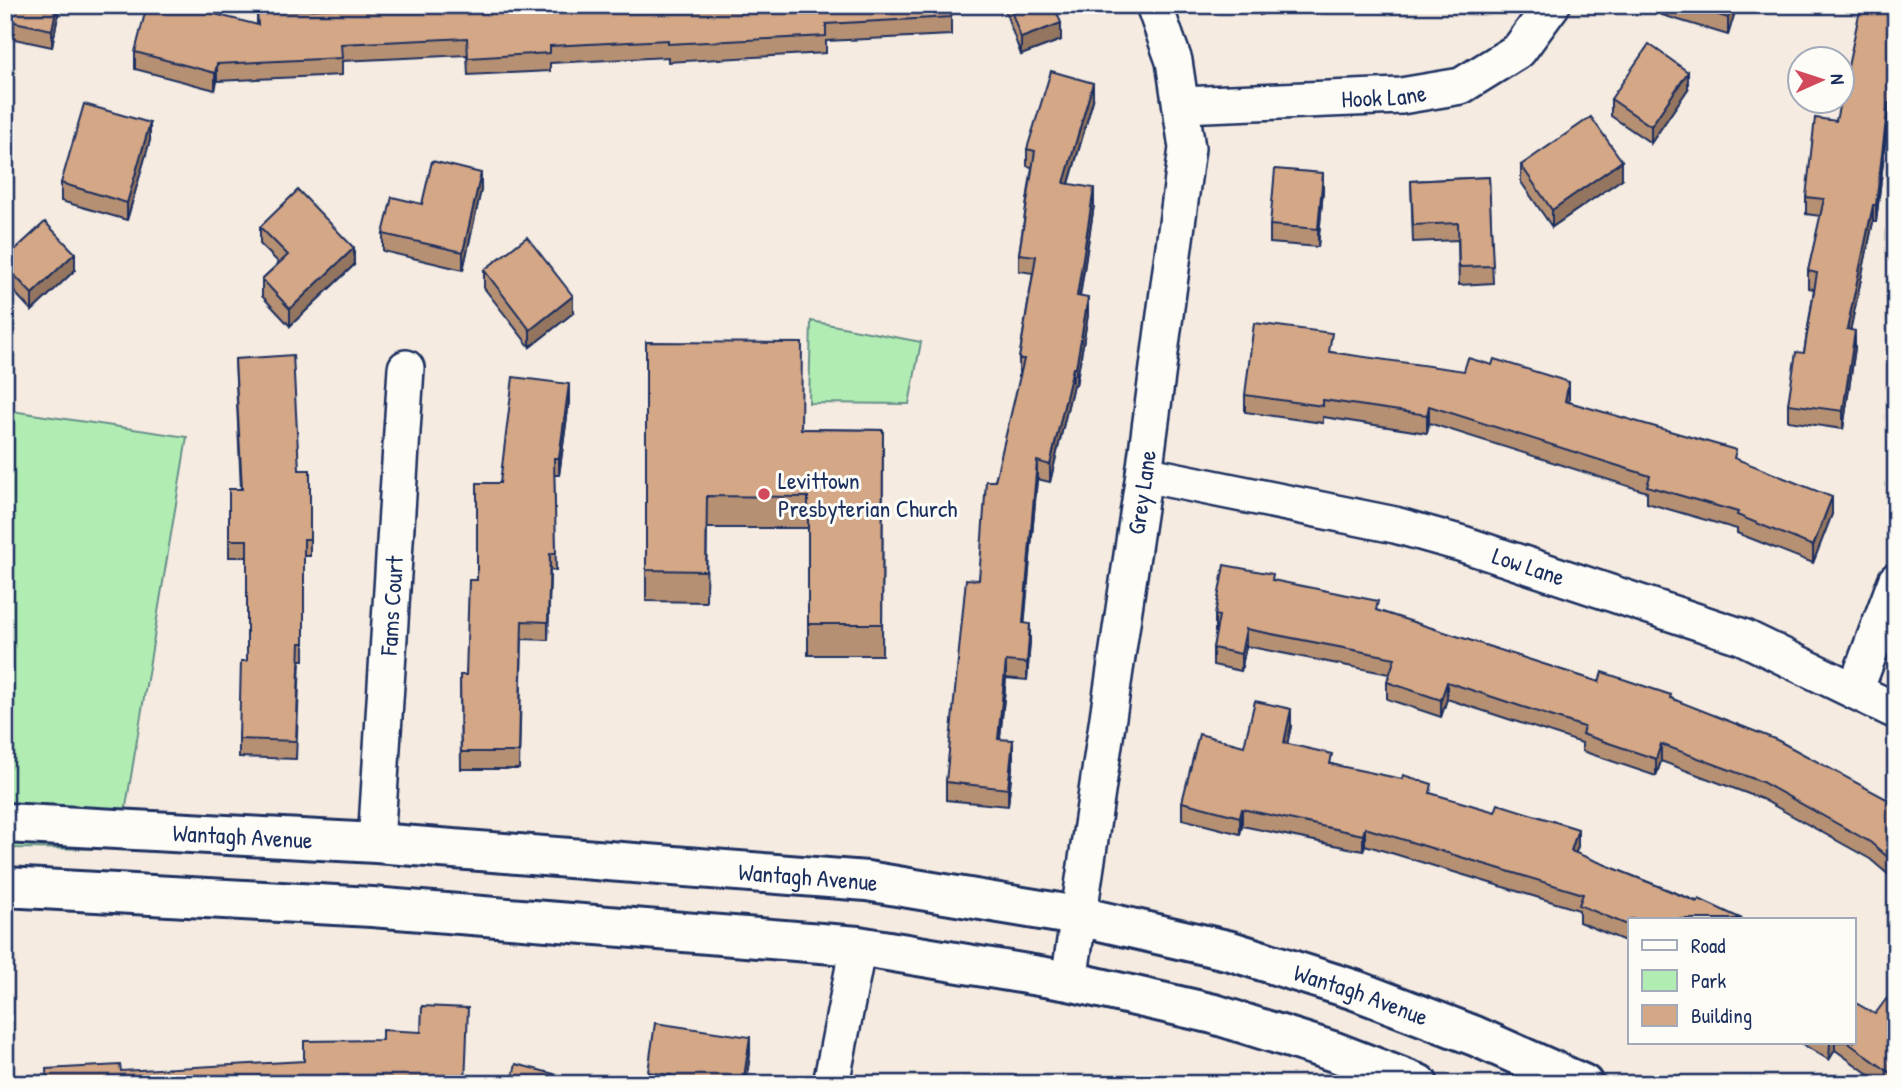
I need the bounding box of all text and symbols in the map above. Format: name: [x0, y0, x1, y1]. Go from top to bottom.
north arrow: [1786, 46, 1856, 116]
text: N: [1825, 73, 1851, 85]
street label: Hook Lane: [1341, 76, 1429, 114]
street label: Grey Lane: [1119, 448, 1163, 537]
place label: Levittown Presbyterian Church: [778, 464, 957, 524]
marker: Levittown Presbyterian Church: [756, 486, 772, 502]
street label: Low Lane: [1489, 539, 1569, 593]
street label: Fams Court: [372, 554, 410, 657]
street label: Wantagh Avenue: [172, 816, 314, 856]
street label: Wantagh Avenue: [737, 855, 881, 899]
legend: [1628, 918, 1856, 1044]
text: Road: [1691, 931, 1725, 960]
street label: Wantagh Avenue: [1290, 956, 1433, 1033]
text: Park: [1691, 966, 1726, 995]
text: Building: [1691, 1001, 1752, 1030]

